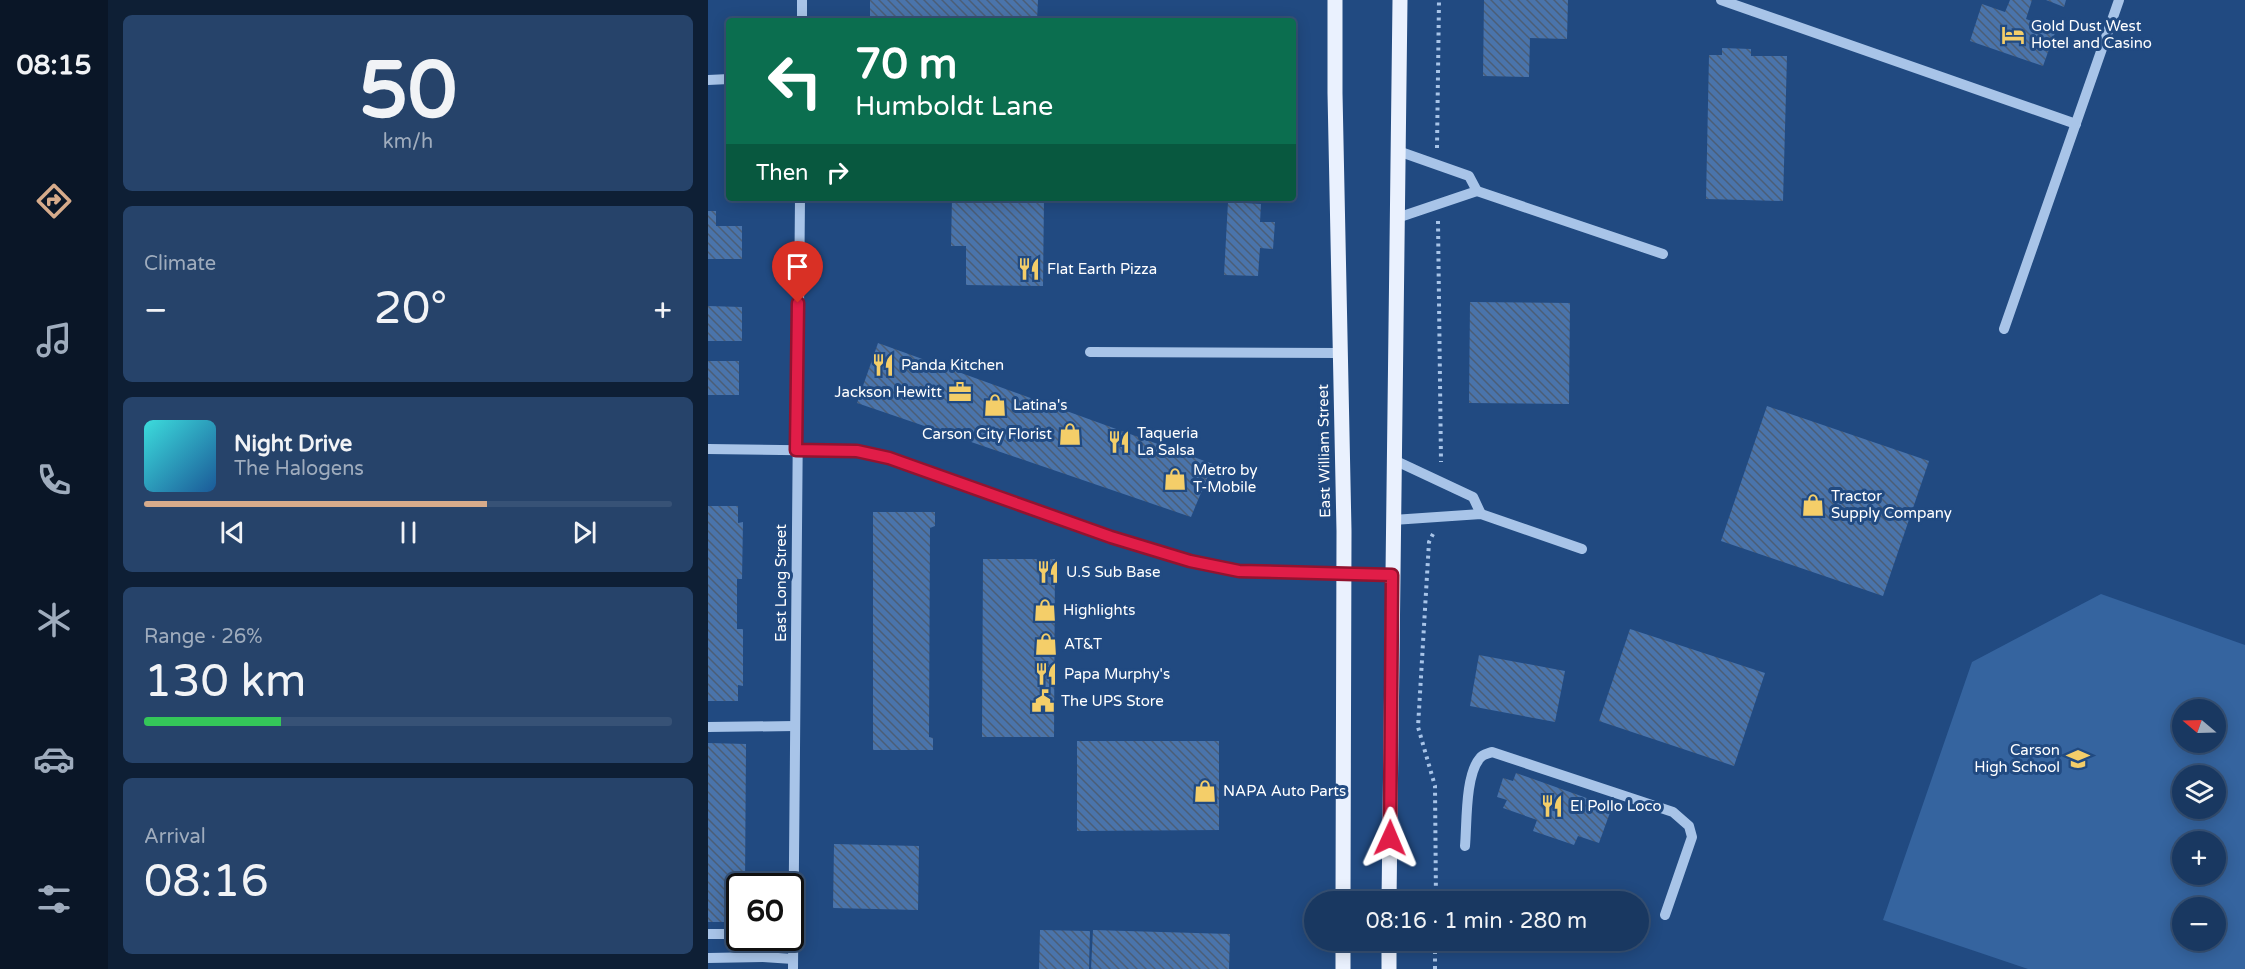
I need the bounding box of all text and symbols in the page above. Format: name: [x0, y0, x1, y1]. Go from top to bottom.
place label: Gold Dust West Hotel and Casino: [2031, 17, 2152, 52]
hotel icon: Gold Dust West Hotel and Casino: [2000, 22, 2026, 48]
text: 70 m: [855, 39, 957, 90]
icon: left: [756, 42, 834, 120]
text: 50: [359, 44, 457, 138]
text: 08:15: [17, 49, 91, 82]
text: Humboldt Lane: [855, 90, 1053, 123]
text: km/h: [383, 130, 433, 154]
icon: right: [821, 156, 854, 189]
text: Then: [756, 160, 809, 186]
icon: directions: [33, 180, 75, 222]
pin: [772, 241, 823, 303]
icon: arrive: [781, 250, 814, 283]
text: Climate: [144, 252, 216, 276]
restaurant icon: Flat Earth Pizza: [1016, 256, 1042, 282]
place label: Flat Earth Pizza: [1047, 260, 1157, 278]
text: 20°: [374, 282, 447, 336]
text: −: [144, 291, 168, 330]
text: +: [653, 291, 672, 330]
icon: music: [33, 319, 75, 361]
restaurant icon: Panda Kitchen: [870, 352, 896, 378]
place label: Panda Kitchen: [901, 356, 1004, 374]
office icon: Jackson Hewitt: [947, 379, 973, 405]
place label: Jackson Hewitt: [835, 383, 942, 401]
street label: East William Street: [1314, 384, 1334, 518]
shop icon: Latina's: [982, 392, 1008, 418]
place label: Latina's: [1013, 396, 1067, 414]
shop icon: Carson City Florist: [1057, 421, 1083, 447]
place label: Taqueria La Salsa: [1137, 424, 1198, 459]
place label: Carson City Florist: [922, 425, 1052, 443]
restaurant icon: Taqueria La Salsa: [1106, 429, 1132, 455]
text: Night Drive: [234, 431, 352, 457]
text: The Halogens: [234, 457, 364, 481]
icon: phone: [33, 459, 75, 501]
place label: Metro by T-Mobile: [1193, 461, 1257, 496]
shop icon: Metro by T-Mobile: [1162, 466, 1188, 492]
place label: Tractor Supply Company: [1831, 487, 1952, 522]
shop icon: Tractor Supply Company: [1800, 492, 1826, 518]
icon: previous: [216, 516, 249, 549]
icon: pause: [392, 516, 425, 549]
icon: next: [568, 516, 601, 549]
street label: East Long Street: [772, 524, 790, 642]
restaurant icon: U.S Sub Base: [1035, 559, 1061, 585]
place label: U.S Sub Base: [1066, 563, 1161, 581]
shop icon: Highlights: [1032, 597, 1058, 623]
icon: climate: [33, 599, 75, 641]
place label: Highlights: [1063, 601, 1135, 619]
text: Range · 26%: [144, 625, 263, 649]
shop icon: AT&T: [1033, 631, 1059, 657]
place label: AT&T: [1064, 635, 1102, 653]
text: 130 km: [144, 655, 306, 709]
restaurant icon: Papa Murphy's: [1033, 661, 1059, 687]
place label: Papa Murphy's: [1064, 665, 1170, 683]
public building icon: The UPS Store: [1030, 688, 1056, 714]
place label: The UPS Store: [1061, 692, 1164, 710]
north arrow: [2172, 699, 2226, 753]
map controls: [2172, 699, 2226, 951]
icon: car: [33, 738, 75, 780]
place label: Carson High School: [1974, 741, 2060, 776]
school or university icon: Carson High School: [2065, 746, 2091, 772]
button: layers: [2172, 765, 2226, 819]
shop icon: NAPA Auto Parts: [1192, 778, 1218, 804]
place label: NAPA Auto Parts: [1223, 782, 1346, 800]
restaurant icon: El Pollo Loco: [1539, 793, 1565, 819]
place label: El Pollo Loco: [1570, 797, 1662, 815]
position arrow: [1358, 806, 1422, 870]
text: Arrival: [144, 825, 206, 849]
button: +: [2172, 831, 2226, 885]
text: 08:16: [144, 855, 269, 909]
speed limit sign: 60: [726, 873, 804, 951]
icon: filters: [33, 878, 75, 920]
button: −: [2172, 897, 2226, 951]
text: 08:16 · 1 min · 280 m: [1366, 908, 1587, 934]

